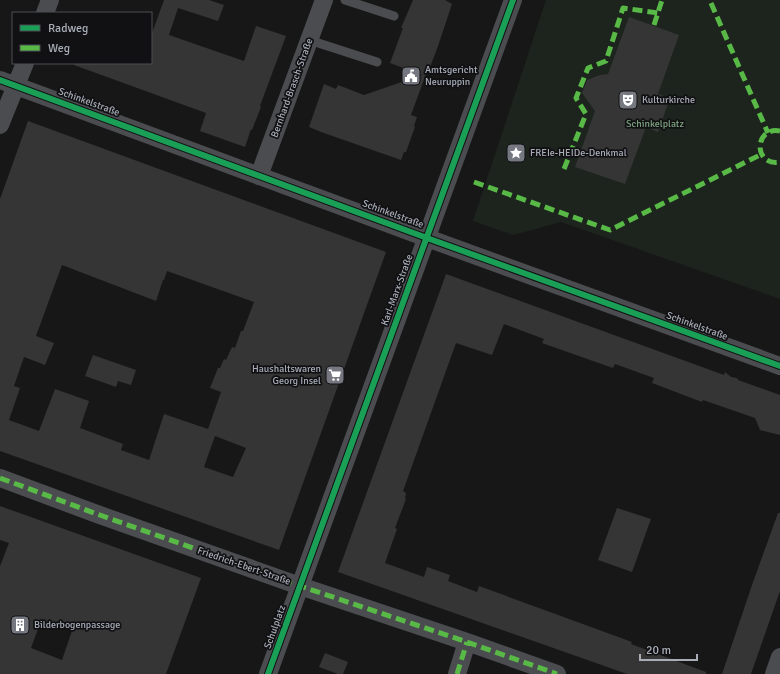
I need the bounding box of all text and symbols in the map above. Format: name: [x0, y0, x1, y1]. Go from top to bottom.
legend: [12, 12, 152, 64]
text: Radweg: [48, 21, 88, 36]
street label: Bernhard-Brasch-Straße: [268, 37, 316, 139]
text: Weg: [48, 41, 70, 56]
place label: Amtsgericht Neuruppin: [425, 64, 478, 88]
public building icon: Amtsgericht Neuruppin: [400, 65, 422, 87]
street label: Schinkelstraße: [57, 85, 121, 119]
theatre icon: Kulturkirche: [617, 89, 639, 111]
place label: Kulturkirche: [642, 94, 695, 106]
park label: Schinkelplatz: [626, 118, 685, 130]
place icon: FREIe-HEIDe-Denkmal: [505, 142, 527, 164]
place label: FREIe-HEIDe-Denkmal: [530, 147, 627, 159]
street label: Schinkelstraße: [361, 197, 425, 231]
street label: Karl-Marx-Straße: [379, 253, 415, 327]
street label: Schinkelstraße: [665, 309, 729, 343]
place label: Haushaltswaren Georg Insel: [252, 363, 321, 387]
supermarket icon: Haushaltswaren Georg Insel: [324, 364, 346, 386]
street label: Friedrich-Ebert-Straße: [196, 544, 292, 588]
street label: Schulplatz: [262, 603, 289, 650]
building icon: Bilderbogenpassage: [9, 614, 31, 636]
place label: Bilderbogenpassage: [34, 619, 120, 631]
scale bar: [640, 636, 697, 662]
text: 20 m: [646, 643, 671, 658]

